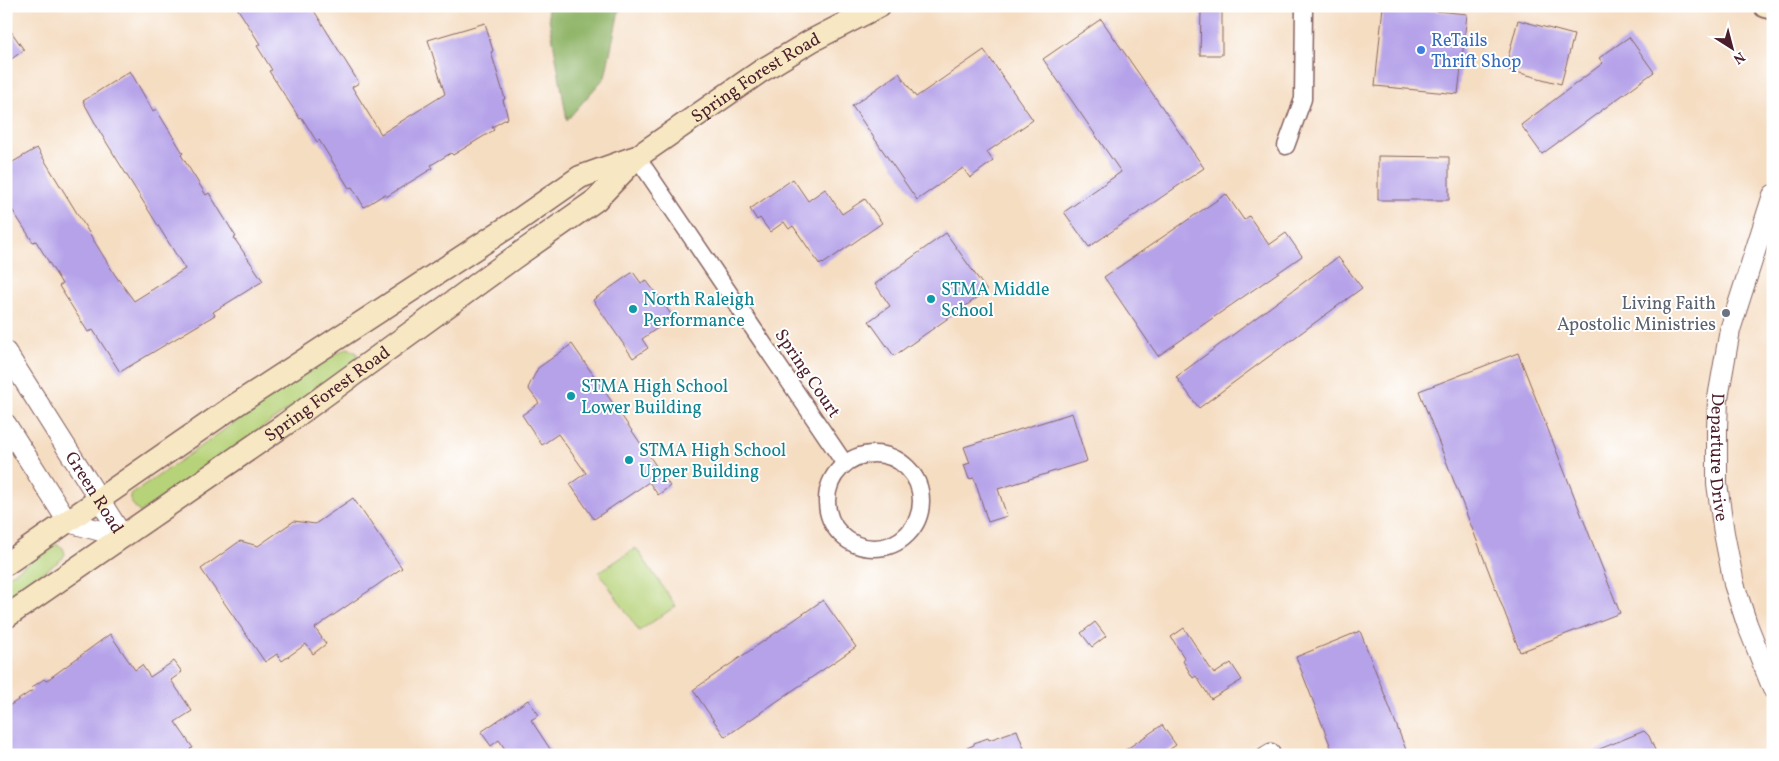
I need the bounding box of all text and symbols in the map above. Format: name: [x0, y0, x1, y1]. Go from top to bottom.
north arrow: [1706, 22, 1756, 72]
street label: Spring Forest Road: [687, 27, 825, 130]
place label: ReTails Thrift Shop: [1431, 29, 1521, 75]
marker: ReTails Thrift Shop: [1415, 44, 1427, 56]
text: N: [1729, 47, 1748, 68]
place label: STMA Middle School: [941, 278, 1049, 324]
place label: North Raleigh Performance: [643, 288, 755, 334]
place label: Living Faith Apostolic Ministries: [1557, 292, 1716, 338]
marker: STMA Middle School: [925, 293, 937, 305]
marker: North Raleigh Performance: [627, 303, 639, 315]
marker: Living Faith Apostolic Ministries: [1720, 307, 1732, 319]
street label: Spring Court: [768, 325, 846, 423]
street label: Spring Forest Road: [260, 341, 396, 449]
place label: STMA High School Lower Building: [581, 375, 728, 421]
marker: STMA High School Lower Building: [565, 390, 577, 402]
street label: Departure Drive: [1702, 392, 1733, 523]
place label: STMA High School Upper Building: [639, 439, 786, 485]
street label: Green Road: [58, 447, 129, 539]
marker: STMA High School Upper Building: [623, 454, 635, 466]

